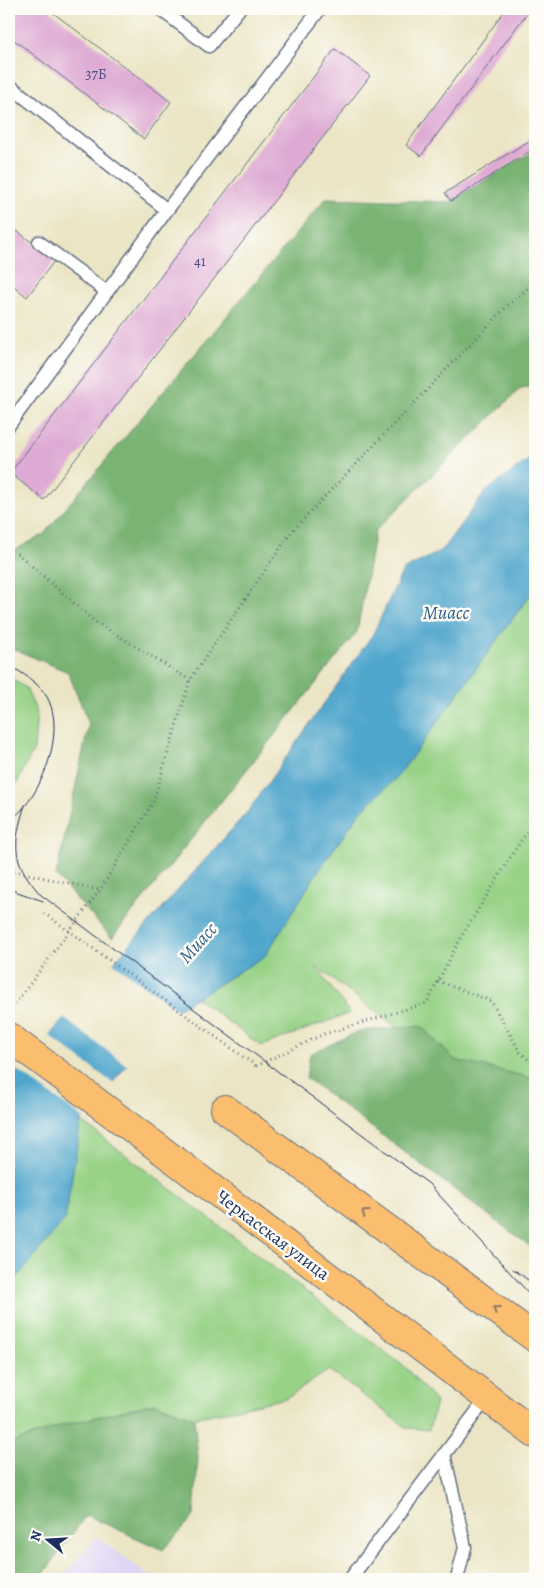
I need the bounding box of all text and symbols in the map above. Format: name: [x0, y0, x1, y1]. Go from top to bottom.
house number: 37Б: [85, 64, 107, 84]
house number: 41: [194, 251, 206, 271]
water label: Миасс: [423, 600, 470, 626]
water label: Миасс: [173, 917, 223, 969]
street label: Черкасская улица: [211, 1184, 335, 1286]
one-way arrow: [362, 1210, 371, 1218]
one-way arrow: [492, 1306, 502, 1315]
north arrow: [22, 1516, 72, 1566]
text: N: [26, 1528, 47, 1544]

